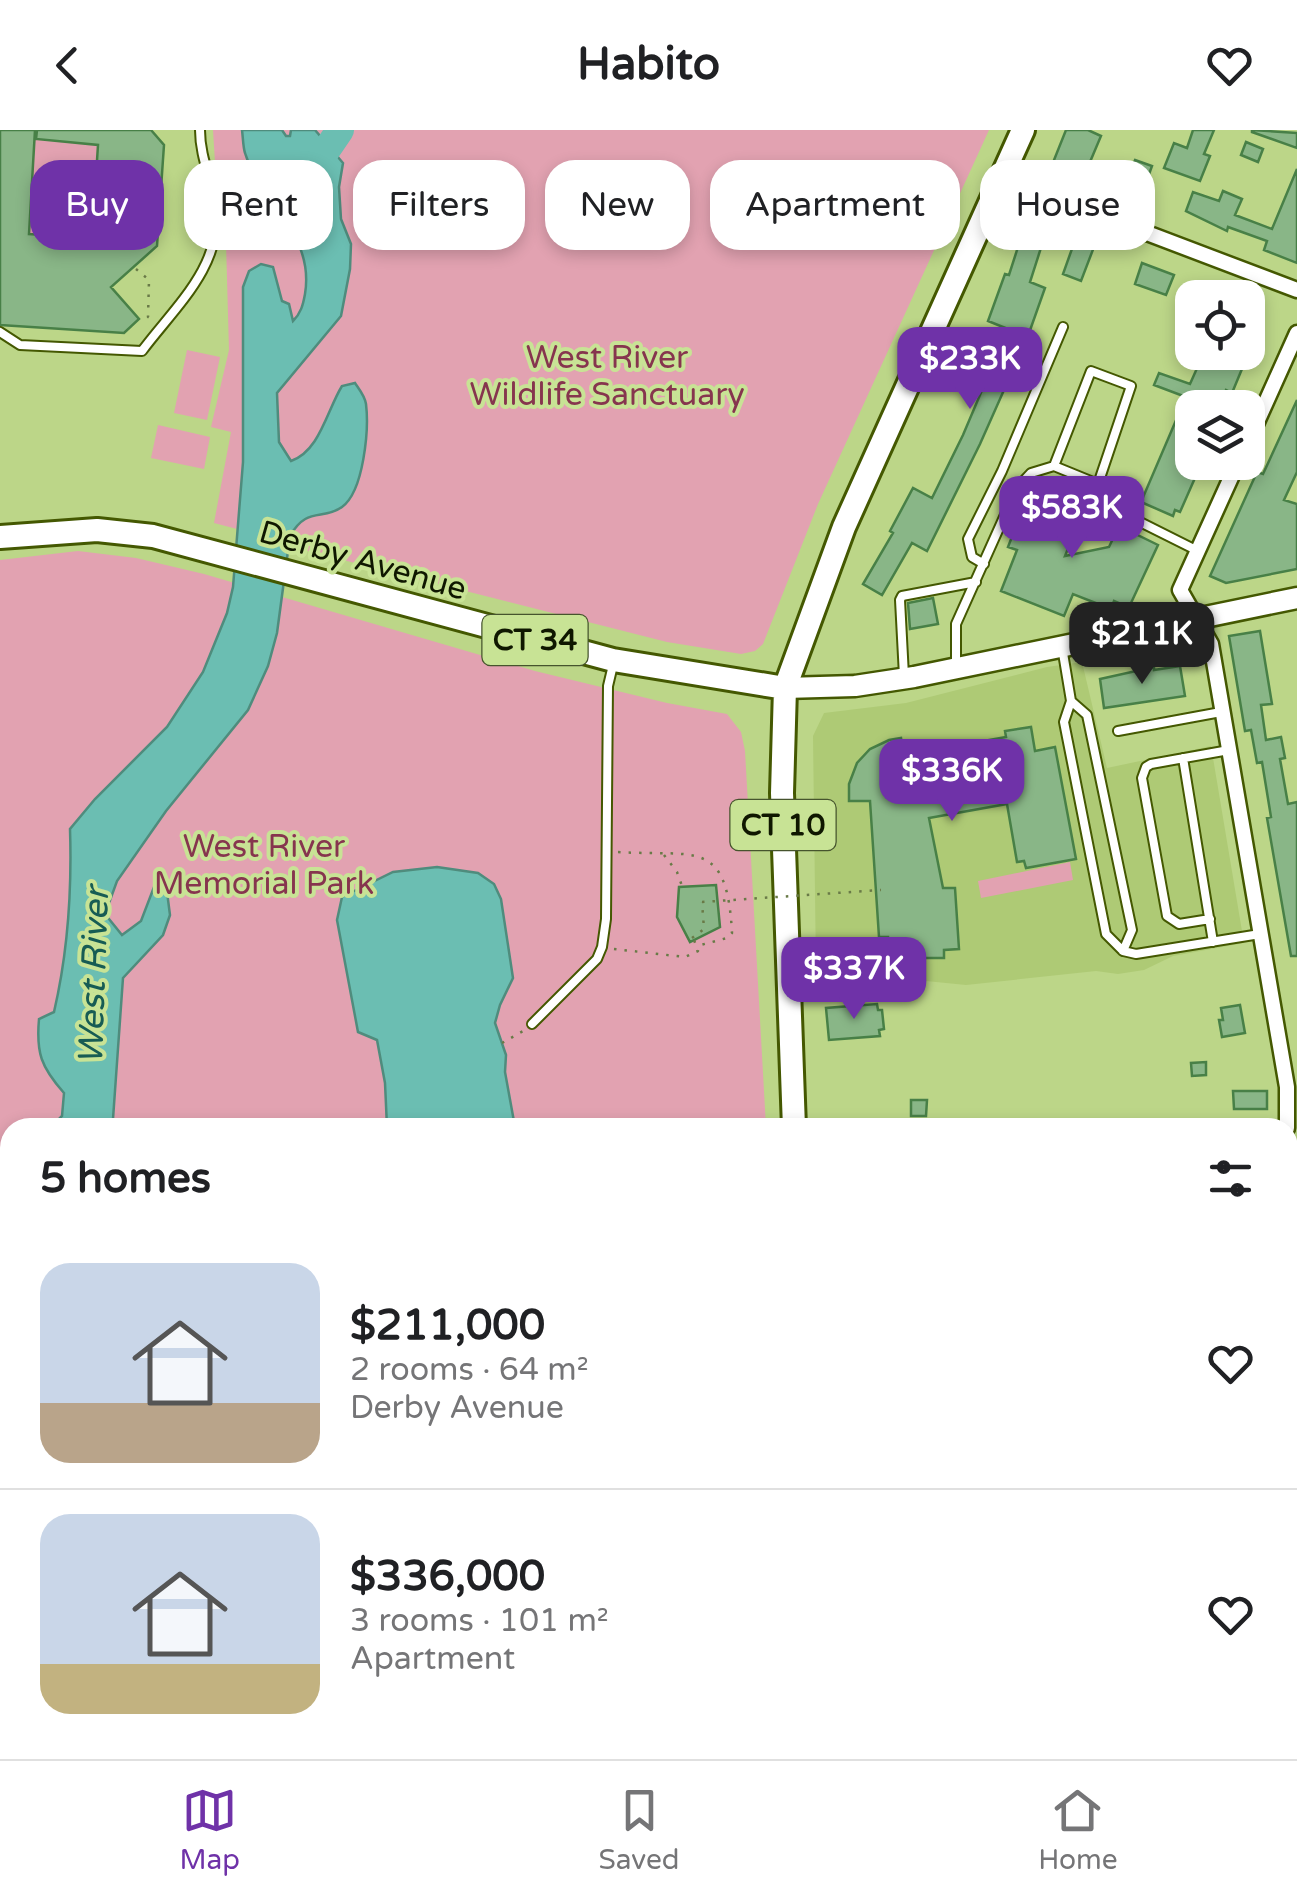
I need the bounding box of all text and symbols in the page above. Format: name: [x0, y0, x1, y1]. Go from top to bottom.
icon: back: [40, 38, 95, 93]
text: Habito: [577, 38, 720, 92]
icon: heart: [1202, 38, 1257, 93]
chip: Buy: [30, 160, 164, 250]
chip: Rent: [184, 160, 333, 250]
chip: Filters: [353, 160, 525, 250]
chip: New: [545, 160, 690, 250]
chip: Apartment: [710, 160, 960, 250]
chip: House: [980, 160, 1155, 250]
map controls: [1175, 280, 1265, 480]
button: locate: [1175, 280, 1265, 370]
pin: $233K: [900, 327, 1040, 412]
park label: West River Wildlife Sanctuary: [469, 339, 745, 414]
text: $233K: [919, 340, 1021, 378]
button: layers: [1175, 390, 1265, 480]
pin: $583K: [1002, 476, 1142, 561]
text: $583K: [1021, 489, 1123, 527]
street label: Derby Avenue: [255, 513, 471, 609]
pin: $211K: [1072, 602, 1212, 687]
road number: CT 34: [482, 615, 588, 665]
text: $211K: [1091, 615, 1193, 653]
pin: $336K: [882, 739, 1022, 824]
text: $336K: [901, 752, 1003, 790]
road number: CT 10: [730, 800, 836, 850]
park label: West River Memorial Park: [154, 828, 374, 903]
water label: West River: [70, 882, 118, 1066]
pin: $337K: [784, 937, 924, 1022]
text: $337K: [803, 950, 905, 988]
icon: filters: [1203, 1151, 1258, 1206]
text: 5 homes: [40, 1153, 211, 1204]
text: $211,000: [350, 1300, 545, 1351]
icon: home: [120, 1303, 240, 1423]
icon: heart: [1203, 1336, 1258, 1391]
text: 2 rooms · 64 m²: [350, 1351, 589, 1389]
text: Derby Avenue: [350, 1389, 564, 1427]
text: $336,000: [350, 1551, 545, 1602]
icon: home: [120, 1554, 240, 1674]
icon: heart: [1203, 1587, 1258, 1642]
text: 3 rooms · 101 m²: [350, 1602, 609, 1640]
text: Apartment: [350, 1640, 515, 1678]
tab: Map: [179, 1783, 240, 1877]
tab: Saved: [599, 1783, 680, 1877]
tab: Home: [1038, 1783, 1118, 1877]

